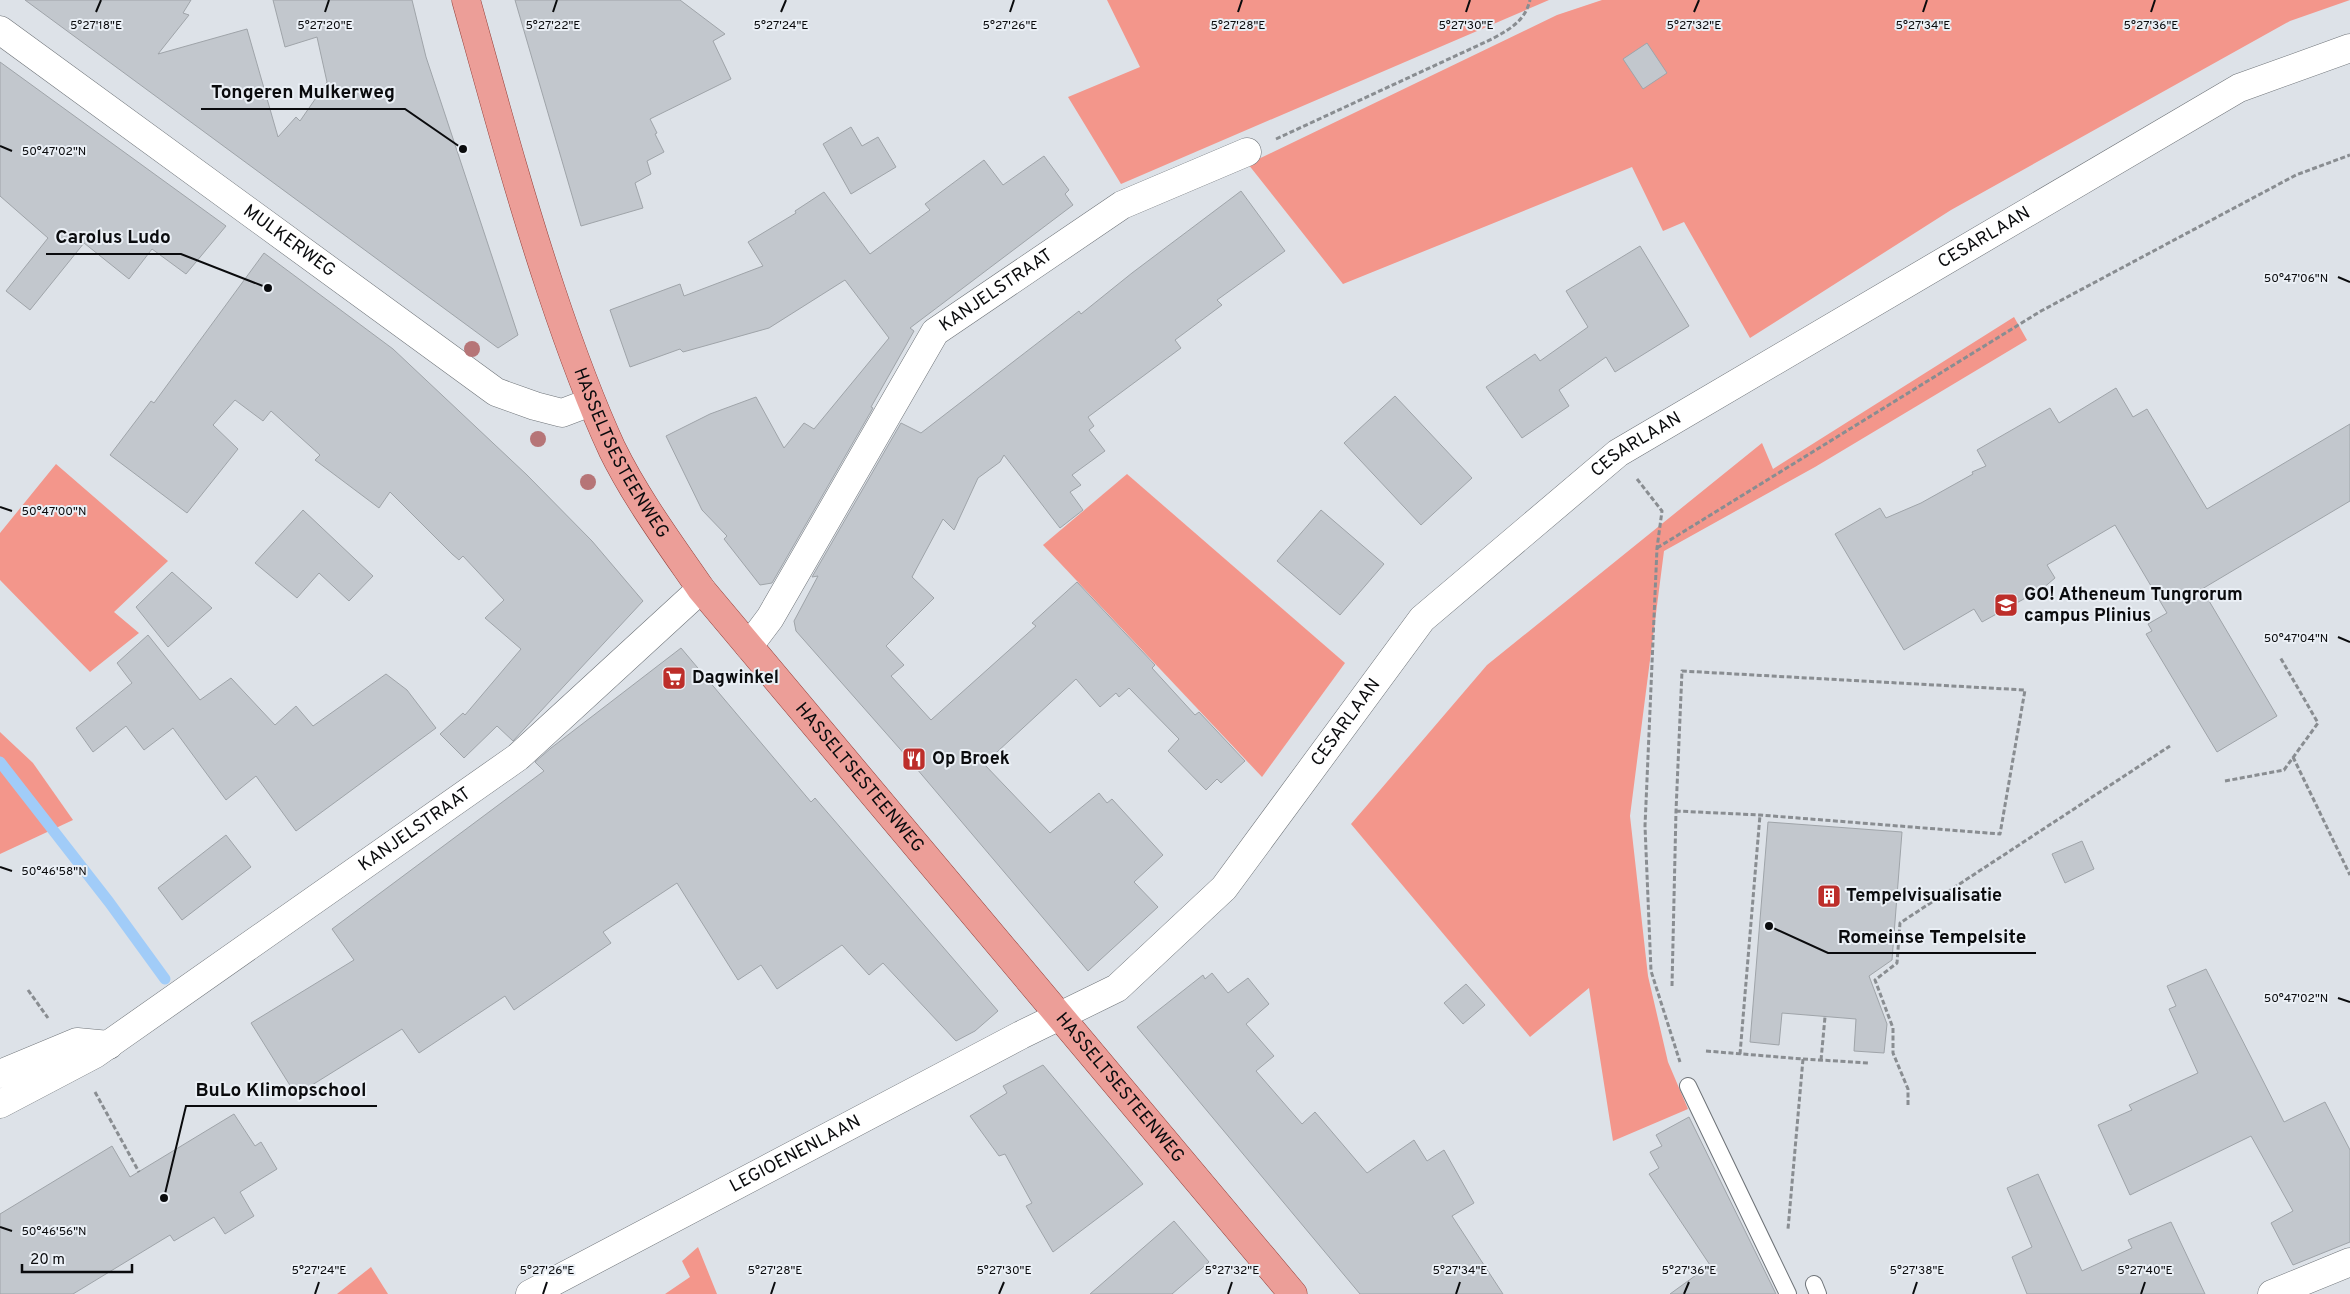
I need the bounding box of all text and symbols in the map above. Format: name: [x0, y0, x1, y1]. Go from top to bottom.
text: 5°27'18"E: [70, 18, 122, 34]
text: 5°27'20"E: [297, 18, 353, 34]
text: 5°27'22"E: [525, 18, 581, 34]
text: 5°27'24"E: [753, 18, 809, 34]
text: 5°27'26"E: [983, 18, 1037, 34]
text: 5°27'28"E: [1210, 18, 1266, 34]
text: 5°27'30"E: [1438, 18, 1494, 34]
text: 5°27'32"E: [1667, 18, 1721, 34]
text: 5°27'34"E: [1895, 18, 1951, 34]
text: 5°27'36"E: [2124, 18, 2178, 34]
callout: Tongeren Mulkerweg: [201, 75, 405, 109]
text: Tongeren Mulkerweg: [211, 81, 395, 105]
text: 50°47'02"N: [22, 144, 86, 160]
street label: MULKERWEG: [238, 200, 340, 282]
street label: CESARLAAN: [1934, 202, 2035, 274]
callout: Carolus Ludo: [46, 220, 181, 254]
text: Carolus Ludo: [55, 226, 171, 250]
street label: KANJELSTRAAT: [935, 244, 1057, 337]
text: 50°47'06"N: [2264, 271, 2328, 287]
street label: HASSELTSESTEENWEG: [568, 364, 674, 543]
street label: CESARLAAN: [1586, 407, 1685, 483]
text: 50°47'00"N: [22, 504, 86, 520]
place label: GO! Atheneum Tungrorum campus Plinius: [2024, 584, 2243, 628]
school or university icon: GO! Atheneum Tungrorum campus Plinius: [1993, 592, 2019, 618]
text: 50°47'04"N: [2264, 631, 2328, 647]
supermarket icon: Dagwinkel: [661, 665, 687, 691]
place label: Dagwinkel: [692, 667, 779, 690]
street label: CESARLAAN: [1306, 674, 1386, 771]
street label: HASSELTSESTEENWEG: [790, 698, 929, 857]
restaurant icon: Op Broek: [901, 746, 927, 772]
place label: Op Broek: [932, 748, 1010, 771]
street label: KANJELSTRAAT: [354, 782, 475, 877]
text: 50°46'58"N: [21, 864, 87, 880]
building icon: Tempelvisualisatie: [1816, 883, 1842, 909]
place label: Tempelvisualisatie: [1846, 885, 2002, 908]
callout: Romeinse Tempelsite: [1828, 919, 2036, 953]
text: Romeinse Tempelsite: [1838, 926, 2026, 950]
text: 50°47'02"N: [2264, 991, 2328, 1007]
street label: HASSELTSESTEENWEG: [1050, 1008, 1189, 1168]
callout: BuLo Klimopschool: [186, 1072, 377, 1106]
text: BuLo Klimopschool: [195, 1079, 367, 1103]
street label: LEGIOENENLAAN: [726, 1110, 865, 1198]
text: 50°46'56"N: [21, 1224, 87, 1240]
scale bar: [22, 1242, 132, 1274]
text: 20 m: [30, 1251, 65, 1270]
text: 5°27'24"E: [291, 1263, 347, 1279]
text: 5°27'26"E: [520, 1263, 574, 1279]
text: 5°27'28"E: [747, 1263, 803, 1279]
text: 5°27'30"E: [976, 1263, 1032, 1279]
text: 5°27'32"E: [1205, 1263, 1259, 1279]
text: 5°27'34"E: [1432, 1263, 1488, 1279]
text: 5°27'36"E: [1662, 1263, 1716, 1279]
text: 5°27'38"E: [1890, 1263, 1945, 1279]
text: 5°27'40"E: [2117, 1263, 2173, 1279]

